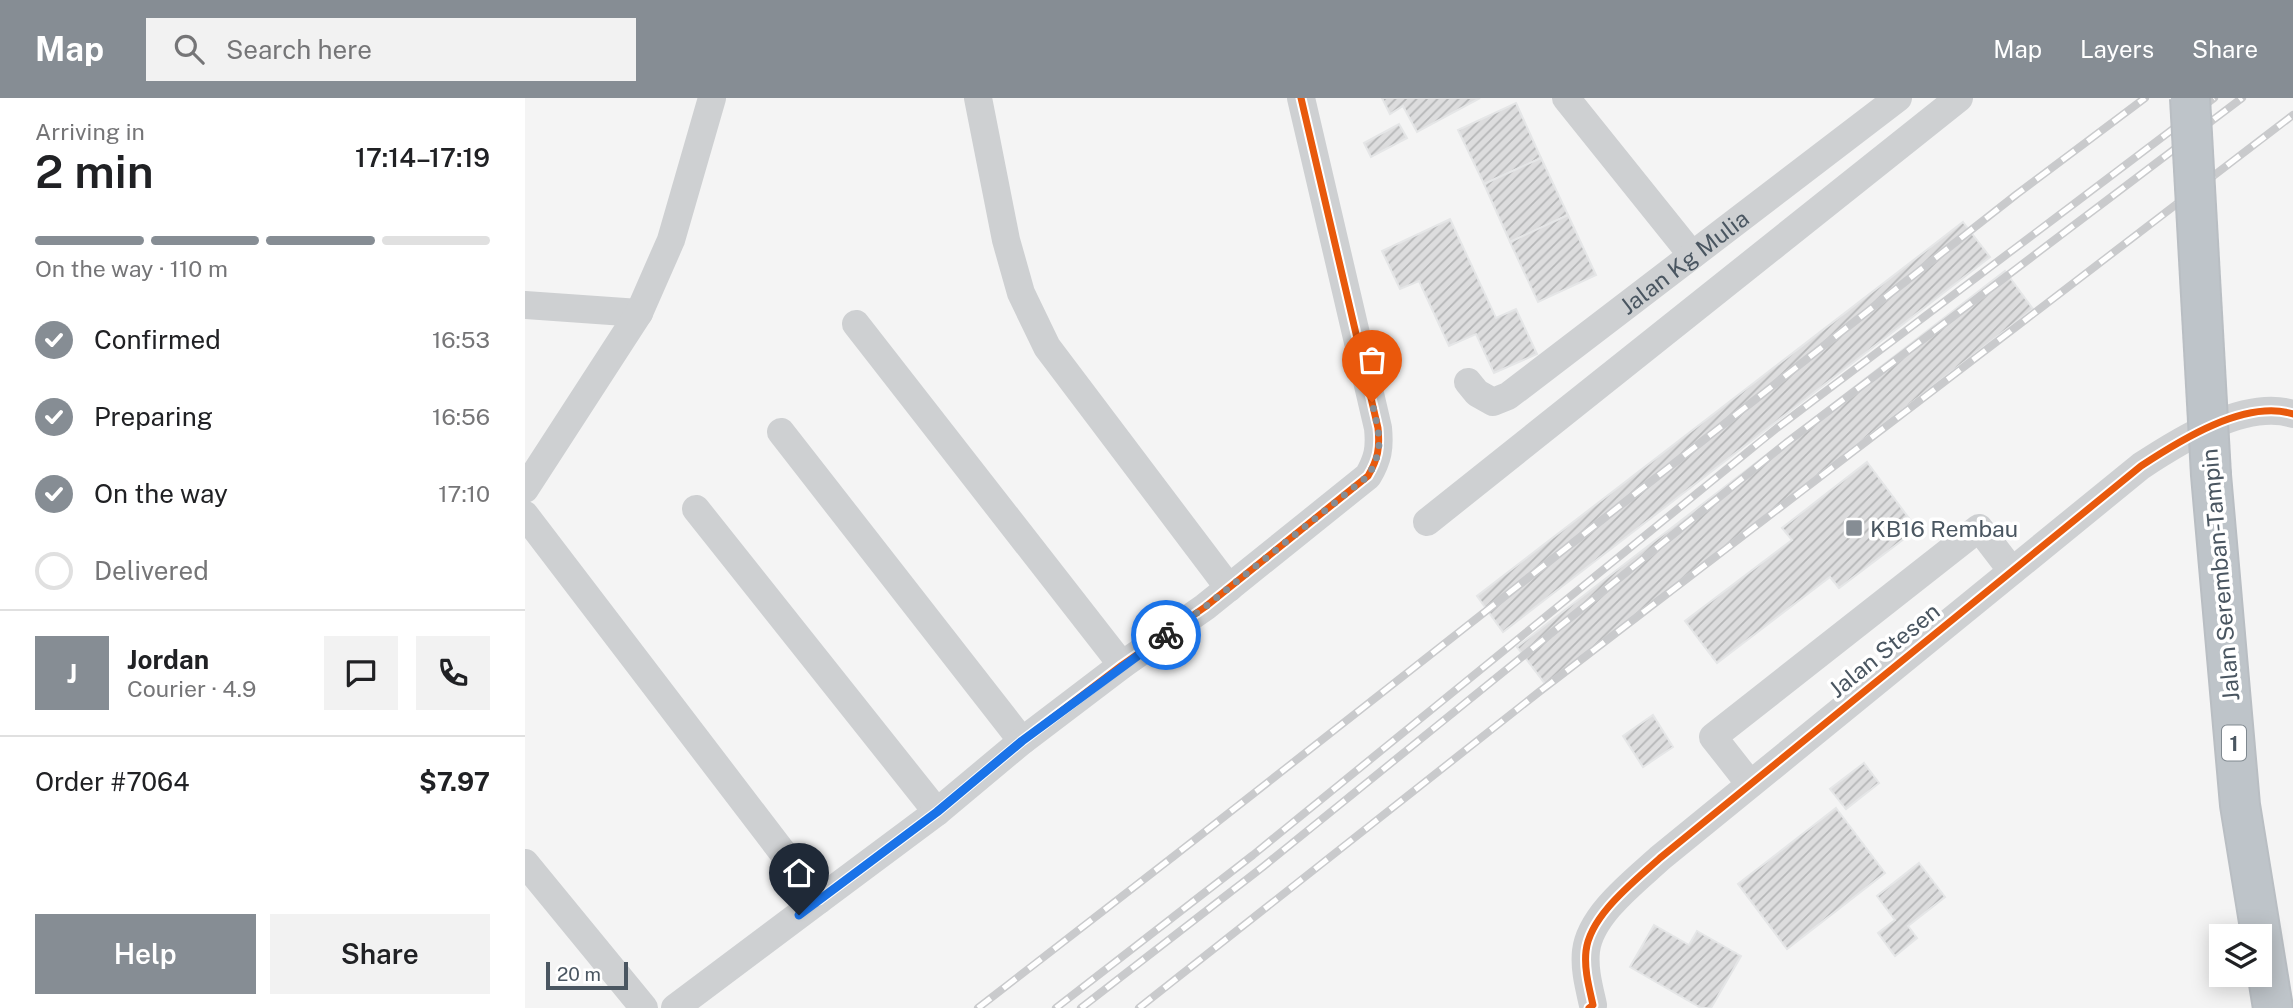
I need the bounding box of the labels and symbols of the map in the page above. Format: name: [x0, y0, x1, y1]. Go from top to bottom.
street label: Jalan Kg Mulia: [1614, 204, 1754, 319]
pin: [1342, 330, 1402, 402]
street label: Jalan Seremban-Tampin: [2196, 448, 2244, 702]
place label: KB16 Rembau: [1870, 515, 2018, 542]
marker: KB16 Rembau: [1844, 518, 1864, 538]
street label: Jalan Stesen: [1823, 597, 1945, 703]
courier: [1131, 600, 1201, 670]
road number: 1: [2222, 726, 2246, 760]
pin: [769, 843, 829, 915]
scale bar: [546, 959, 628, 991]

